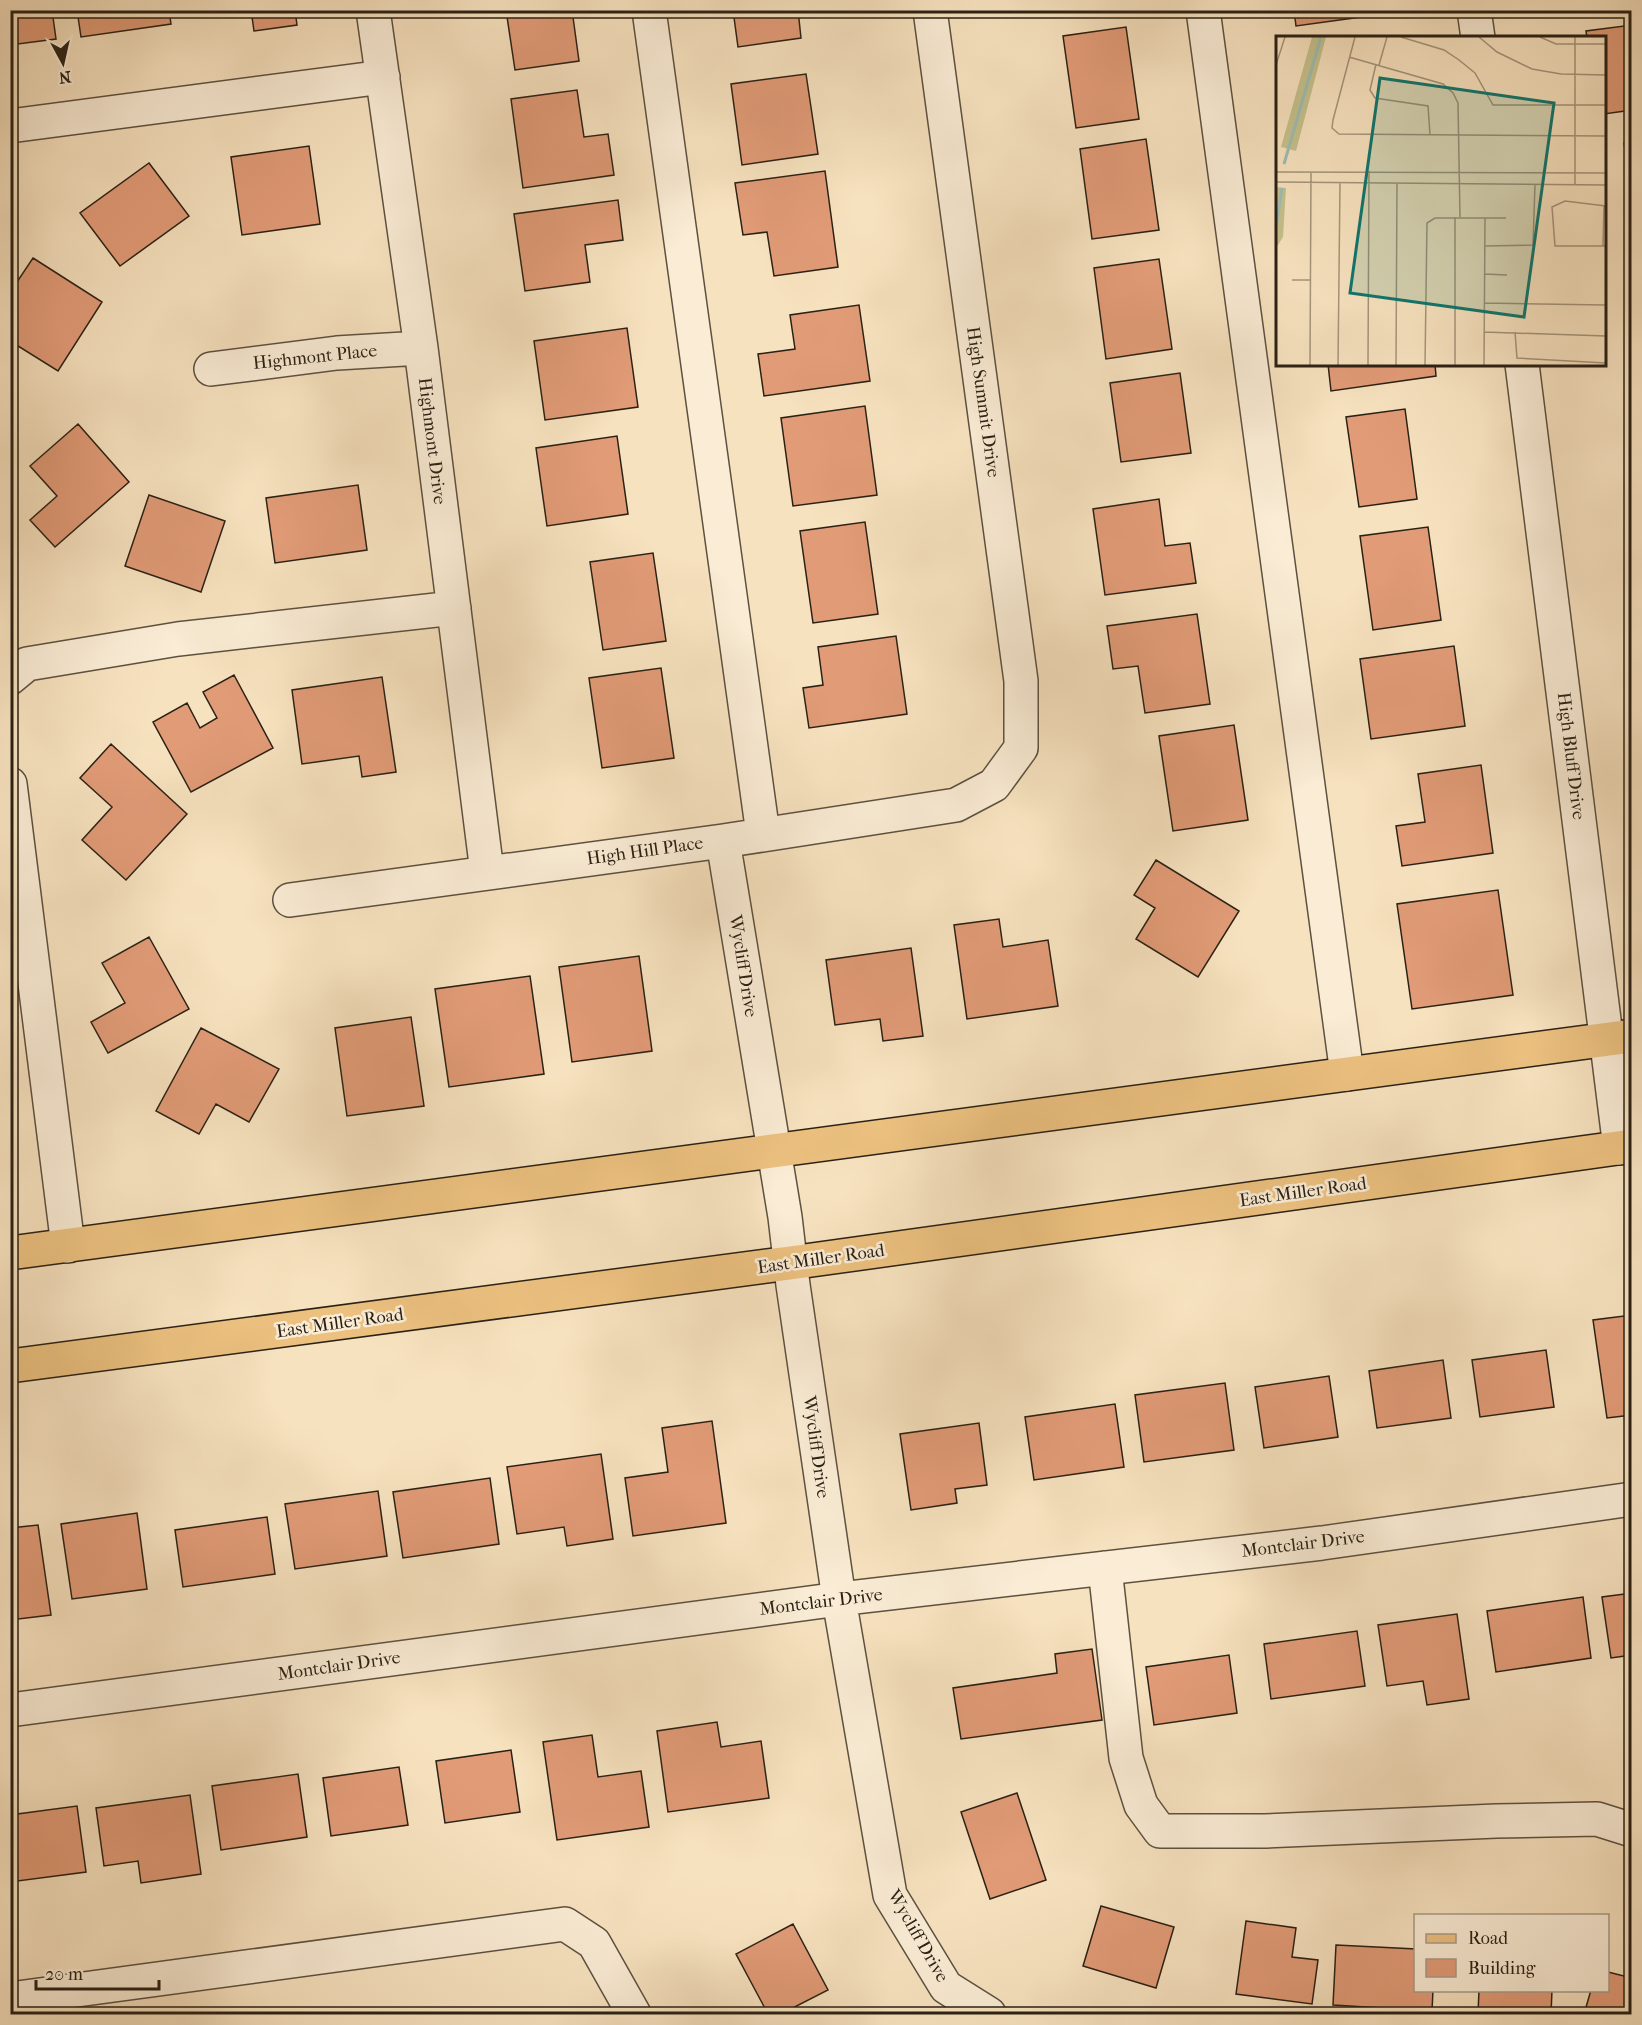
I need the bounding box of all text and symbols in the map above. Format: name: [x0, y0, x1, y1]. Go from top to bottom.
north arrow: [33, 33, 93, 93]
inset map: [1276, 36, 1606, 366]
text: N: [57, 67, 72, 88]
street label: High Summit Drive: [962, 325, 1004, 479]
street label: Highmont Place: [252, 340, 378, 374]
street label: Highmont Drive: [414, 376, 450, 506]
street label: High Bluff Drive: [1553, 691, 1589, 821]
street label: High Hill Place: [585, 832, 705, 870]
street label: Wycliff Drive: [724, 912, 761, 1019]
street label: East Miller Road: [1238, 1173, 1368, 1211]
street label: East Miller Road: [756, 1240, 886, 1278]
street label: East Miller Road: [275, 1304, 405, 1342]
street label: Wycliff Drive: [798, 1393, 834, 1500]
street label: Montclair Drive: [1240, 1526, 1366, 1562]
street label: Montclair Drive: [758, 1584, 884, 1620]
street label: Montclair Drive: [276, 1647, 402, 1685]
street label: Wycliff Drive: [883, 1885, 953, 1986]
legend: [1414, 1914, 1609, 1992]
text: Road: [1468, 1928, 1508, 1949]
scale bar: [36, 1953, 159, 1991]
text: Building: [1468, 1958, 1536, 1979]
text: 20 m: [45, 1964, 83, 1985]

